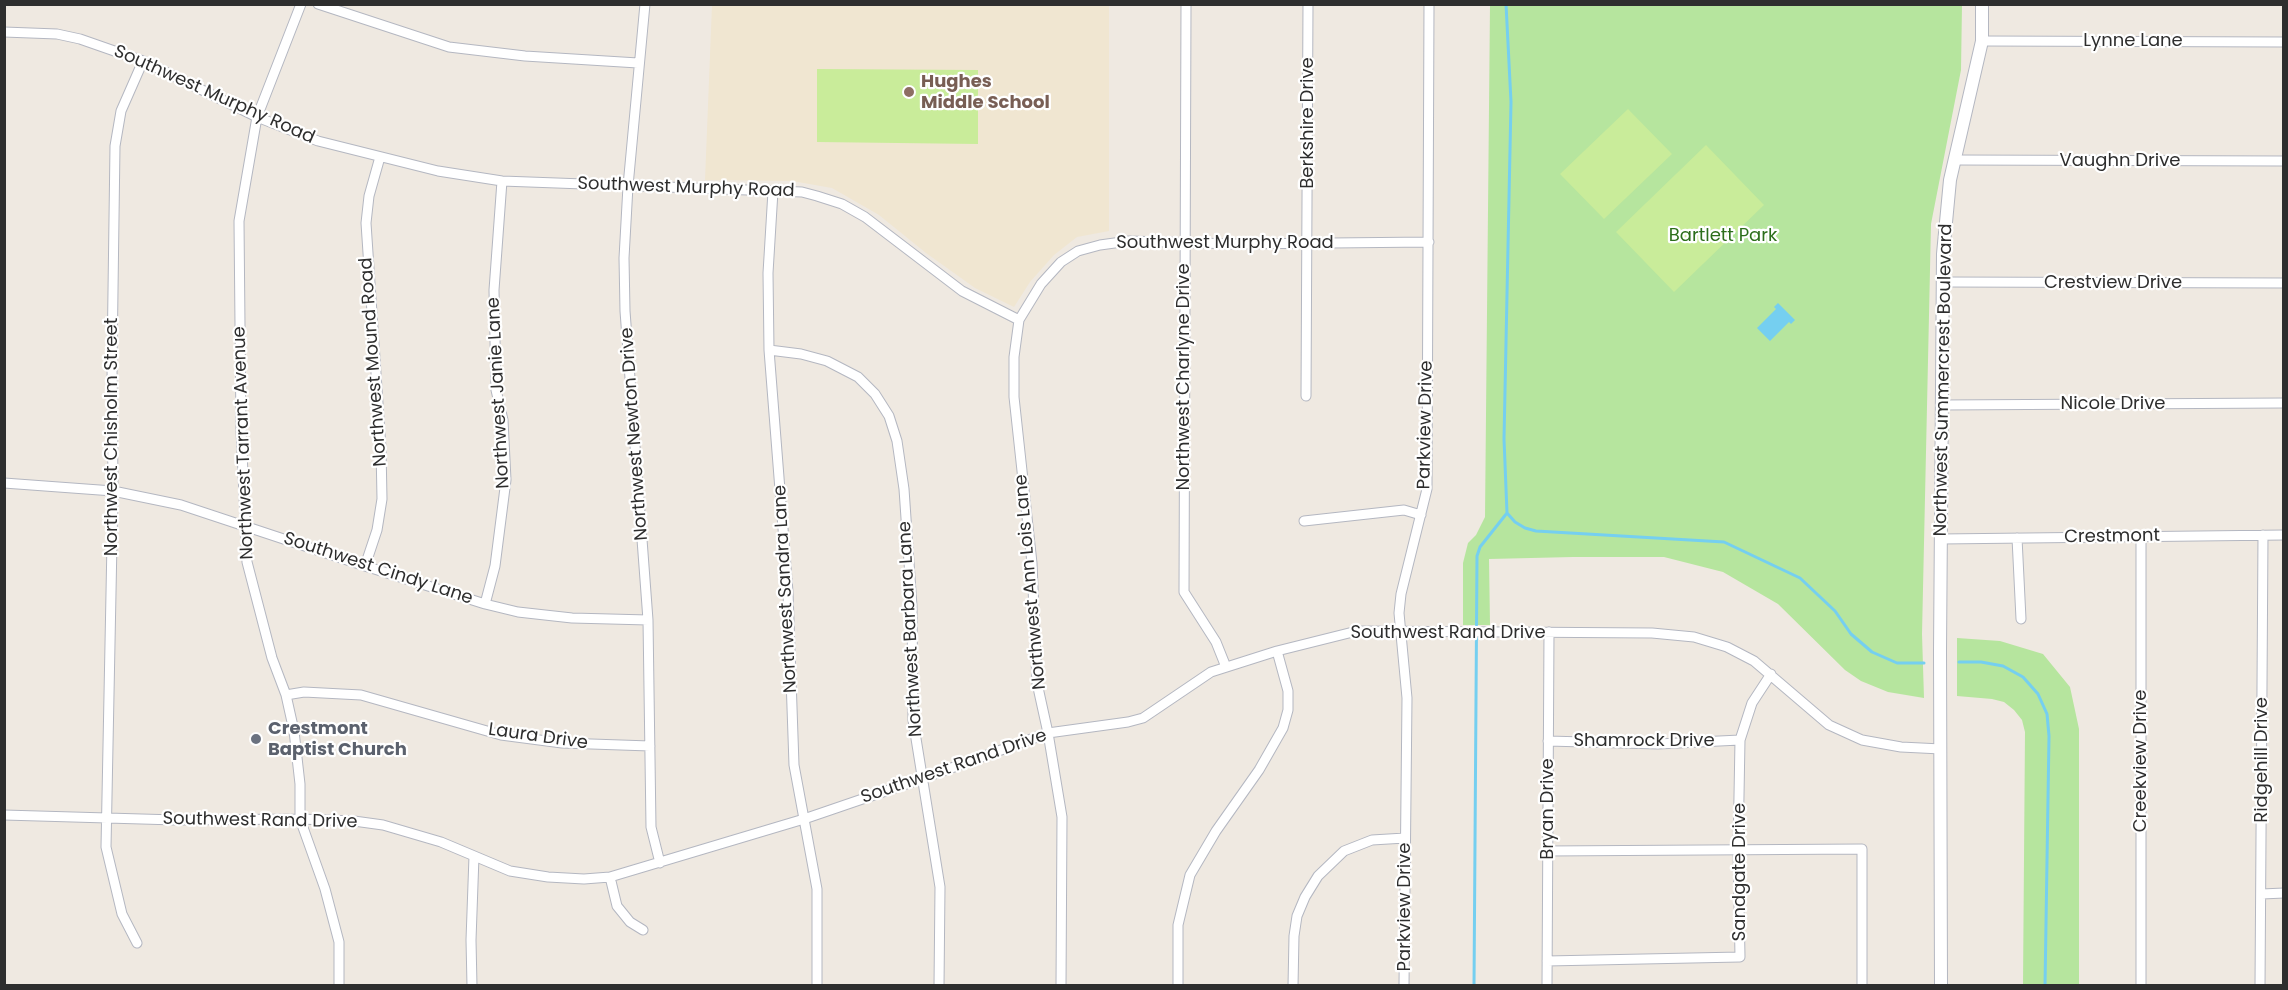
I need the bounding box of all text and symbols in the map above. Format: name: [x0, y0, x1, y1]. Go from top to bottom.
street label: Lynne Lane: [2083, 30, 2183, 52]
street label: Southwest Murphy Road: [110, 41, 318, 149]
street label: Berkshire Drive: [1297, 57, 1319, 189]
place label: Hughes Middle School: [921, 71, 1050, 113]
marker: Hughes Middle School: [902, 85, 916, 99]
street label: Vaughn Drive: [2060, 150, 2180, 172]
street label: Southwest Murphy Road: [577, 173, 795, 203]
street label: Northwest Summercrest Boulevard: [1930, 223, 1958, 537]
park label: Bartlett Park: [1669, 225, 1777, 247]
street label: Southwest Murphy Road: [1116, 232, 1334, 254]
street label: Northwest Mound Road: [356, 257, 392, 467]
street label: Northwest Charlyne Drive: [1173, 263, 1195, 491]
street label: Crestview Drive: [2044, 272, 2182, 294]
street label: Northwest Janie Lane: [483, 297, 515, 489]
street label: Northwest Chisholm Street: [101, 318, 123, 556]
street label: Northwest Tarrant Avenue: [229, 326, 259, 560]
street label: Northwest Newton Drive: [617, 327, 653, 541]
street label: Parkview Drive: [1414, 360, 1438, 490]
street label: Nicole Drive: [2060, 393, 2166, 415]
street label: Northwest Ann Lois Lane: [1011, 473, 1051, 691]
street label: Northwest Sandra Lane: [770, 484, 802, 694]
street label: Northwest Barbara Lane: [895, 520, 927, 738]
street label: Crestmont: [2064, 525, 2160, 549]
street label: Southwest Cindy Lane: [281, 528, 475, 610]
street label: Southwest Rand Drive: [1350, 622, 1546, 644]
street label: Creekview Drive: [2130, 690, 2152, 832]
street label: Ridgehill Drive: [2251, 697, 2273, 823]
place label: Crestmont Baptist Church: [268, 718, 407, 760]
street label: Laura Drive: [487, 719, 589, 755]
street label: Southwest Rand Drive: [858, 725, 1050, 809]
street label: Shamrock Drive: [1573, 730, 1715, 752]
marker: Crestmont Baptist Church: [249, 732, 263, 746]
street label: Bryan Drive: [1537, 758, 1559, 860]
street label: Sandgate Drive: [1729, 803, 1751, 941]
street label: Southwest Rand Drive: [162, 808, 358, 834]
street label: Parkview Drive: [1394, 843, 1416, 971]

